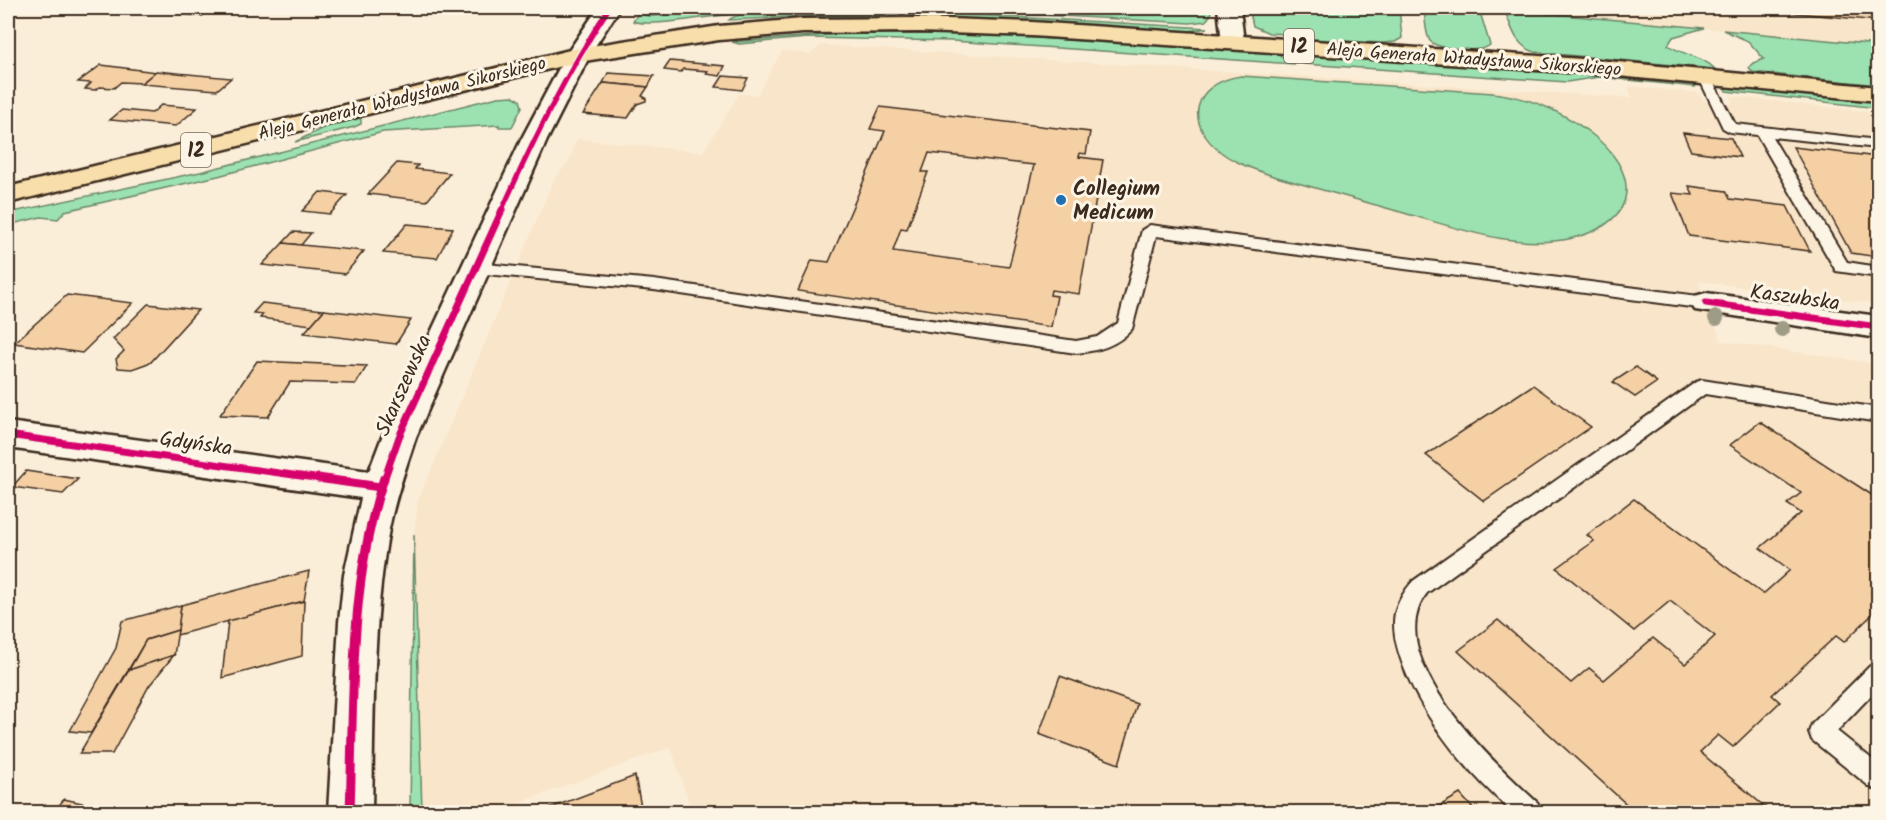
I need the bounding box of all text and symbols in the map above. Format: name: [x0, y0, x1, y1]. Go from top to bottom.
road number: 12: [1284, 29, 1314, 63]
street label: Aleja Generała Władysława Sikorskiego: [1325, 36, 1622, 85]
street label: Aleja Generała Władysława Sikorskiego: [255, 50, 549, 149]
road number: 12: [181, 133, 211, 167]
place label: Collegium Medicum: [1073, 173, 1160, 230]
marker: Collegium Medicum: [1054, 193, 1068, 207]
street label: Kaszubska: [1748, 276, 1842, 321]
street label: Skarszewska: [367, 329, 441, 442]
street label: Gdyńska: [157, 423, 234, 466]

